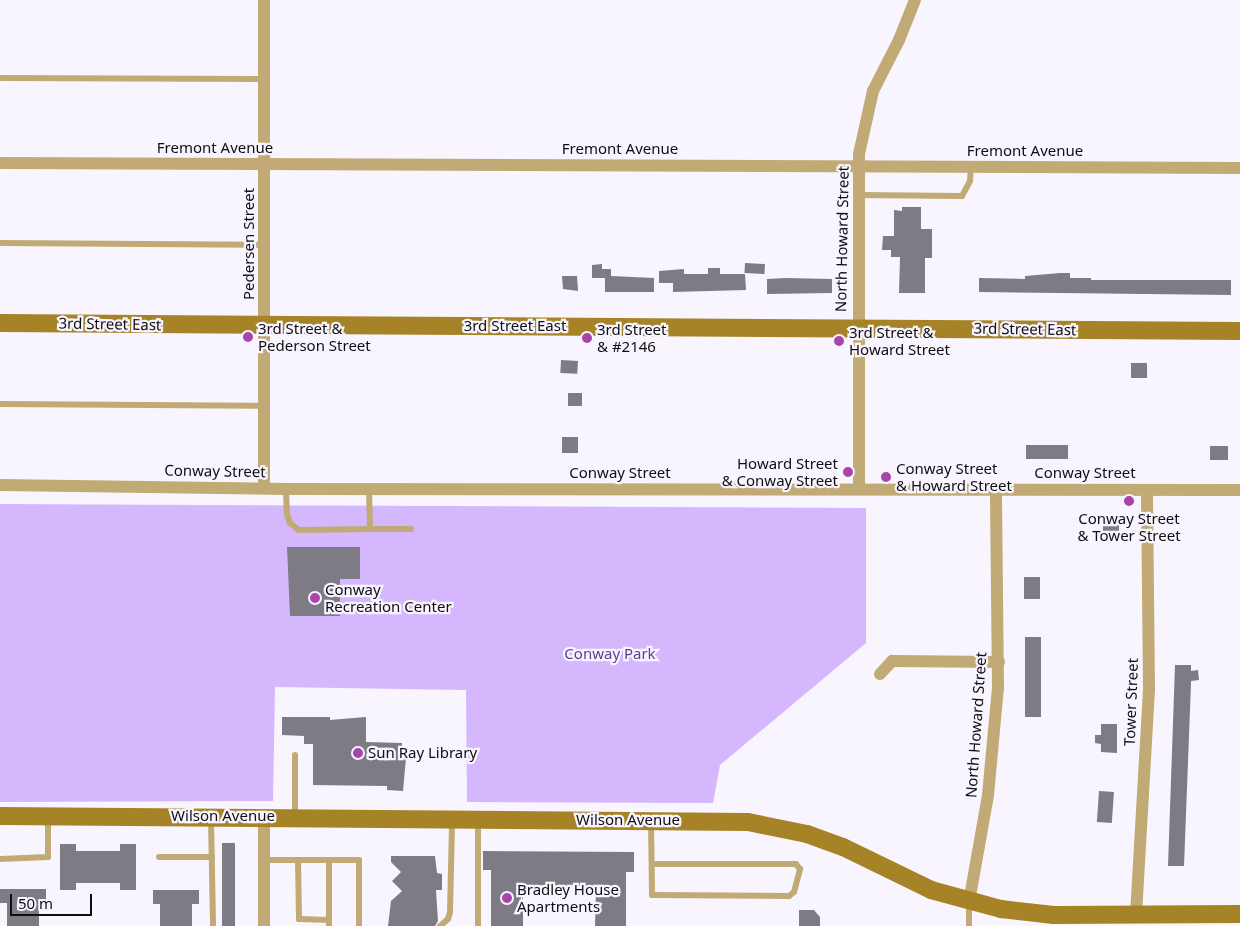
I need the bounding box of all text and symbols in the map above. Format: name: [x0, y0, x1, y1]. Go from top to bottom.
street label: Fremont Avenue: [157, 139, 273, 157]
street label: Fremont Avenue: [562, 140, 678, 158]
street label: Fremont Avenue: [967, 142, 1083, 160]
street label: North Howard Street: [832, 166, 852, 312]
street label: Pedersen Street: [240, 188, 258, 300]
street label: 3rd Street East: [58, 314, 162, 334]
street label: 3rd Street East: [464, 317, 566, 335]
place label: 3rd Street & Pederson Street: [258, 319, 371, 354]
street label: 3rd Street East: [973, 319, 1077, 339]
place label: 3rd Street & #2146: [597, 320, 666, 355]
place label: 3rd Street & Howard Street: [849, 323, 950, 358]
marker: 3rd Street & Pederson Street: [242, 331, 254, 343]
marker: 3rd Street & #2146: [581, 332, 593, 344]
marker: 3rd Street & Howard Street: [833, 335, 845, 347]
place label: Howard Street & Conway Street: [722, 454, 838, 489]
place label: Conway Street & Howard Street: [896, 459, 1012, 494]
street label: Conway Street: [164, 461, 266, 481]
street label: Conway Street: [569, 464, 671, 482]
street label: Conway Street: [1034, 464, 1136, 482]
marker: Howard Street & Conway Street: [842, 466, 854, 478]
marker: Conway Street & Howard Street: [880, 471, 892, 483]
marker: Conway Street & Tower Street: [1123, 495, 1135, 507]
place label: Conway Street & Tower Street: [1077, 509, 1181, 544]
place label: Conway Recreation Center: [325, 580, 452, 615]
marker: Conway Recreation Center: [309, 592, 321, 604]
park label: Conway Park: [564, 645, 656, 663]
street label: North Howard Street: [962, 651, 990, 799]
street label: Tower Street: [1120, 658, 1142, 746]
place label: Sun Ray Library: [368, 744, 477, 762]
marker: Sun Ray Library: [352, 747, 364, 759]
street label: Wilson Avenue: [171, 807, 275, 825]
street label: Wilson Avenue: [576, 811, 680, 829]
place label: Bradley House Apartments: [517, 880, 619, 915]
scale bar: [12, 884, 95, 916]
marker: Bradley House Apartments: [501, 892, 513, 904]
text: 50 m: [18, 893, 53, 913]

